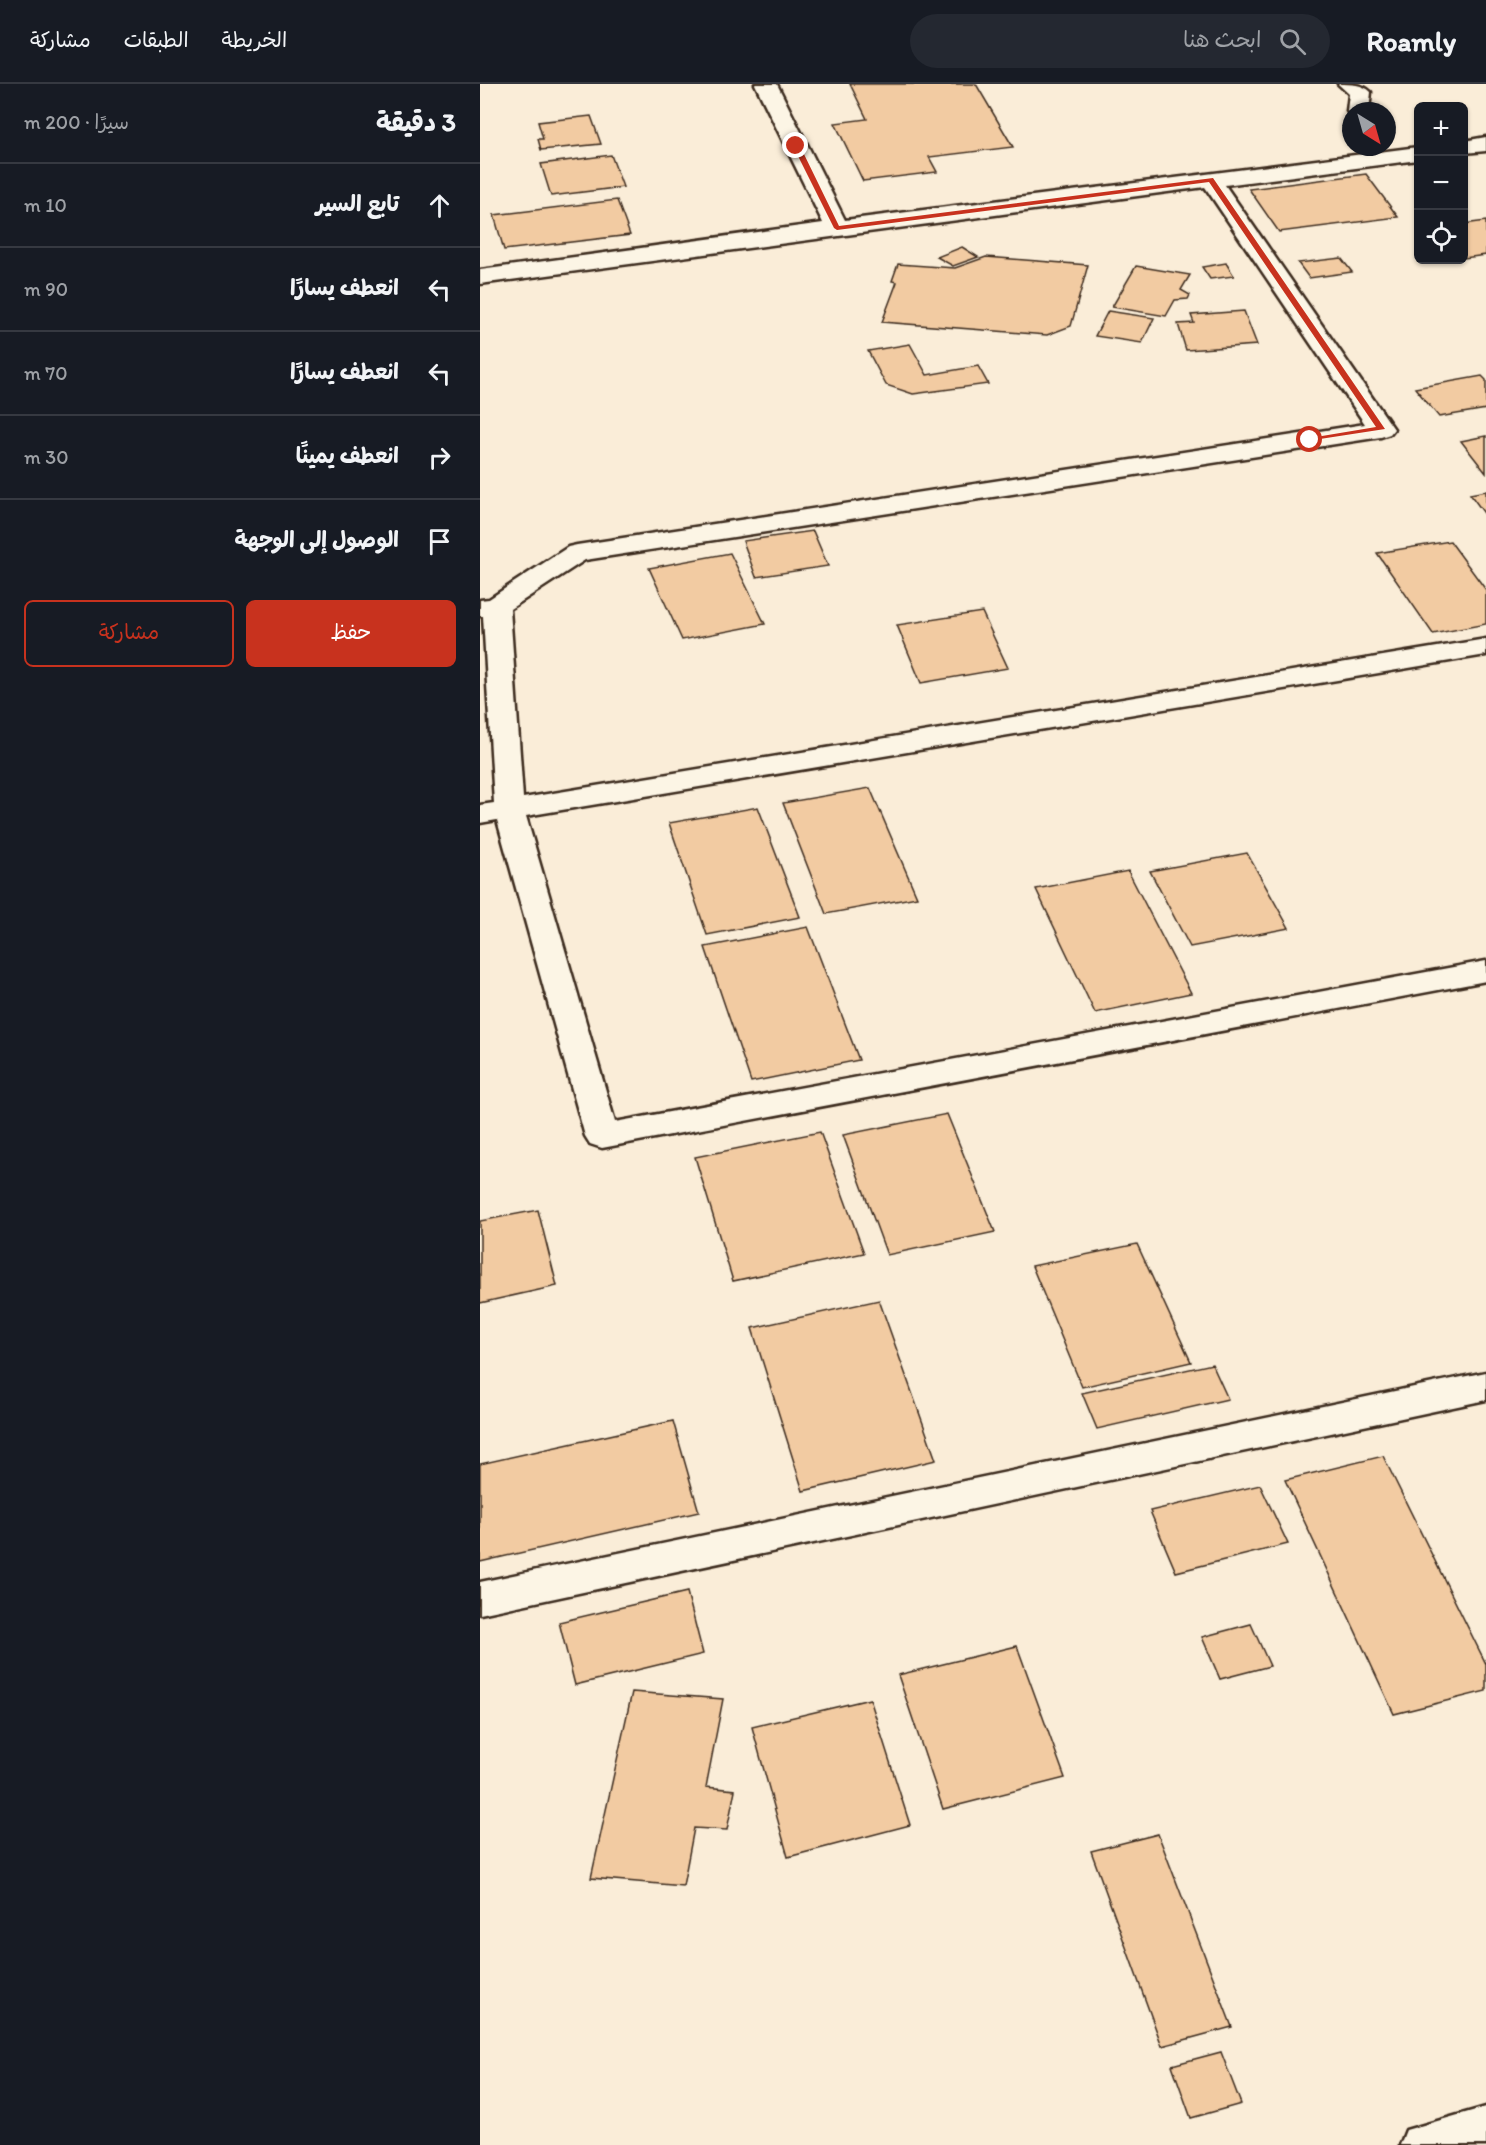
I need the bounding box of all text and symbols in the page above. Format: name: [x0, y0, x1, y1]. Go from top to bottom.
search box: [910, 14, 1330, 68]
text: Roamly: [1366, 24, 1456, 58]
icon: search: [1276, 25, 1309, 58]
text: ابحث هنا: [1183, 26, 1261, 53]
text: مشاركة: [30, 27, 91, 52]
text: الطبقات: [124, 27, 189, 52]
text: الخريطة: [222, 27, 287, 52]
north arrow: [1342, 102, 1396, 156]
map controls: [1414, 102, 1468, 264]
button: +: [1414, 102, 1468, 156]
text: 3 دقيقة: [376, 106, 456, 138]
text: سيرًا · 200 m: [24, 110, 129, 134]
route end: [782, 132, 808, 158]
button: −: [1414, 156, 1468, 210]
icon: ahead: [423, 189, 456, 222]
text: تابع السير: [316, 190, 399, 217]
text: 10 m: [24, 193, 67, 217]
button: locate: [1414, 210, 1468, 264]
icon: left: [423, 273, 456, 306]
text: انعطف يسارًا: [290, 274, 399, 301]
text: 90 m: [24, 277, 68, 301]
icon: left: [423, 357, 456, 390]
text: انعطف يسارًا: [290, 358, 399, 385]
text: 70 m: [24, 361, 68, 385]
route start: [1296, 426, 1322, 452]
icon: right: [423, 441, 456, 474]
text: انعطف يمينًا: [296, 442, 399, 469]
text: 30 m: [24, 445, 69, 469]
icon: arrive: [423, 525, 456, 558]
text: الوصول إلى الوجهة: [234, 526, 399, 553]
button: مشاركة: [24, 600, 234, 667]
button: حفظ: [246, 600, 456, 667]

